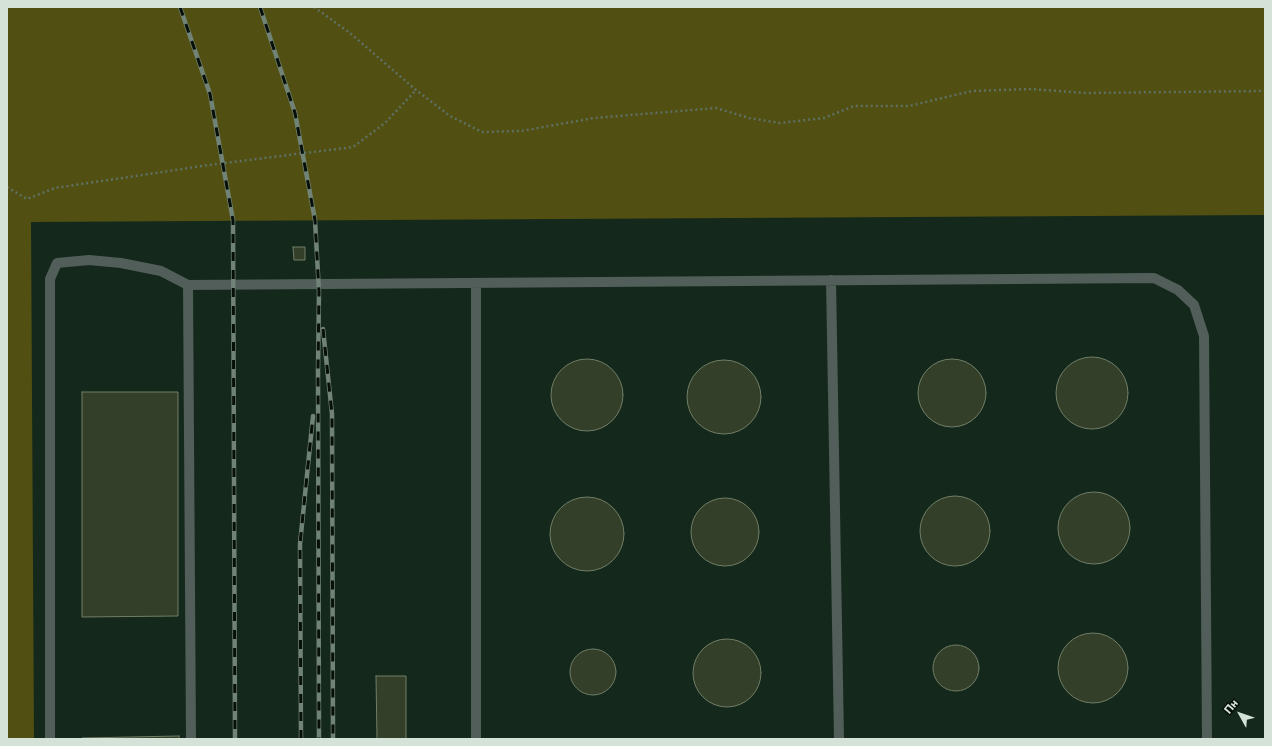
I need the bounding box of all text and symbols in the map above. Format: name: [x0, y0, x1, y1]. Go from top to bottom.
north arrow: [1220, 694, 1260, 734]
text: Пн: [1221, 696, 1240, 716]

